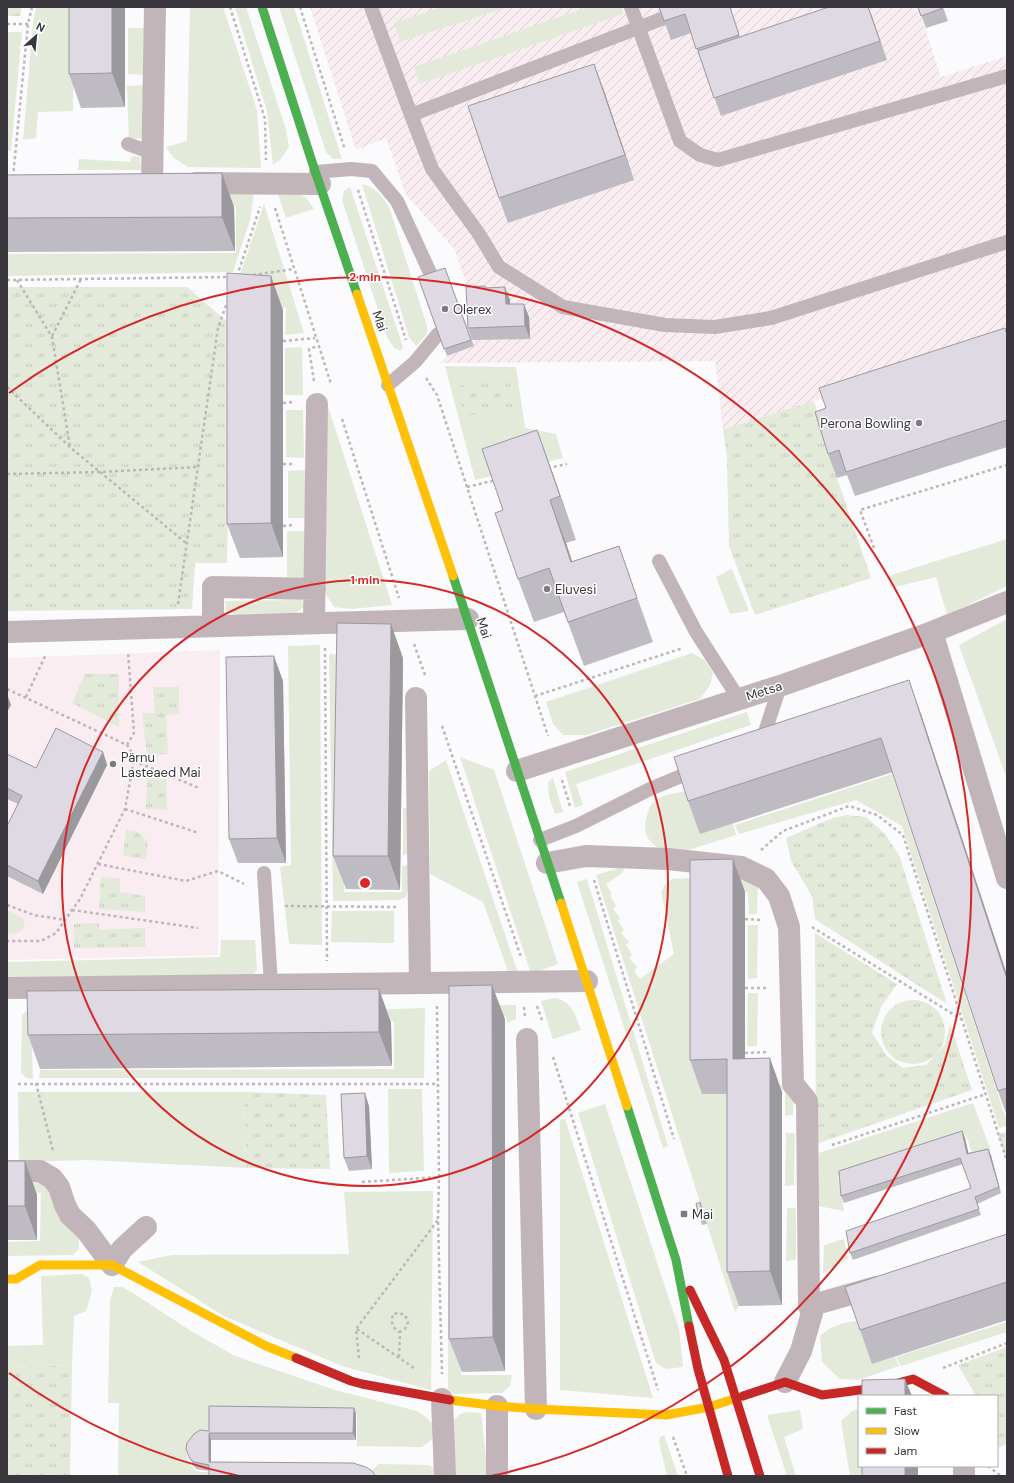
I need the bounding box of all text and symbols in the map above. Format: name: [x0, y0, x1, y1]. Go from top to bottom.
north arrow: [16, 16, 56, 56]
text: N: [34, 19, 47, 35]
text: 2 min: [349, 269, 381, 285]
place label: Olerex: [453, 301, 492, 318]
marker: Olerex: [440, 304, 450, 314]
street label: Mai: [369, 308, 391, 334]
place label: Perona Bowling: [820, 415, 911, 432]
marker: Perona Bowling: [914, 418, 924, 428]
text: 1 min: [350, 572, 380, 588]
place label: Eluvesi: [555, 581, 596, 598]
marker: Eluvesi: [542, 584, 552, 594]
street label: Mai: [473, 615, 495, 641]
street label: Metsa: [744, 677, 784, 705]
place label: Pärnu Lasteaed Mai: [121, 749, 201, 781]
marker: Pärnu Lasteaed Mai: [108, 759, 118, 769]
centre of rings: [358, 876, 372, 890]
place label: Mai: [692, 1206, 713, 1223]
marker: Mai: [679, 1209, 689, 1219]
legend: [858, 1395, 998, 1467]
text: Fast: [894, 1403, 917, 1419]
text: Slow: [894, 1423, 920, 1439]
text: Jam: [894, 1443, 917, 1459]

